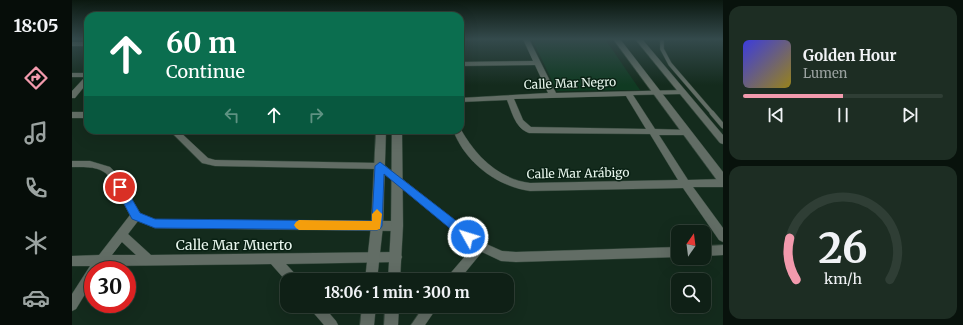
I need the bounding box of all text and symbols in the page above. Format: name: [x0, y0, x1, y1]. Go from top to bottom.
text: 18:05: [13, 14, 59, 37]
text: 60 m: [166, 25, 236, 61]
icon: ahead: [100, 28, 152, 80]
text: Golden Hour: [803, 46, 897, 65]
text: Continue: [166, 60, 245, 83]
icon: directions: [22, 64, 50, 92]
text: Lumen: [803, 65, 847, 82]
street label: Calle Mar Negro: [524, 74, 616, 92]
icon: left: [221, 104, 243, 126]
icon: ahead: [263, 104, 285, 126]
icon: right: [305, 104, 327, 126]
icon: previous: [765, 104, 787, 126]
icon: pause: [832, 104, 854, 126]
icon: next: [899, 104, 921, 126]
icon: music: [22, 119, 50, 147]
street label: Calle Mar Arábigo: [527, 165, 629, 181]
pin: [103, 170, 137, 204]
icon: phone: [22, 174, 50, 202]
icon: arrive: [109, 176, 131, 198]
position arrow: [447, 216, 489, 258]
text: 26: [818, 222, 868, 274]
north arrow: [671, 225, 711, 265]
map controls: [671, 225, 711, 313]
icon: climate: [22, 229, 50, 257]
street label: Calle Mar Muerto: [176, 236, 292, 254]
speed limit sign: 30: [84, 261, 136, 313]
text: km/h: [824, 270, 862, 288]
button: search: [671, 273, 711, 313]
text: 18:06 · 1 min · 300 m: [324, 283, 470, 302]
icon: car: [22, 284, 50, 312]

